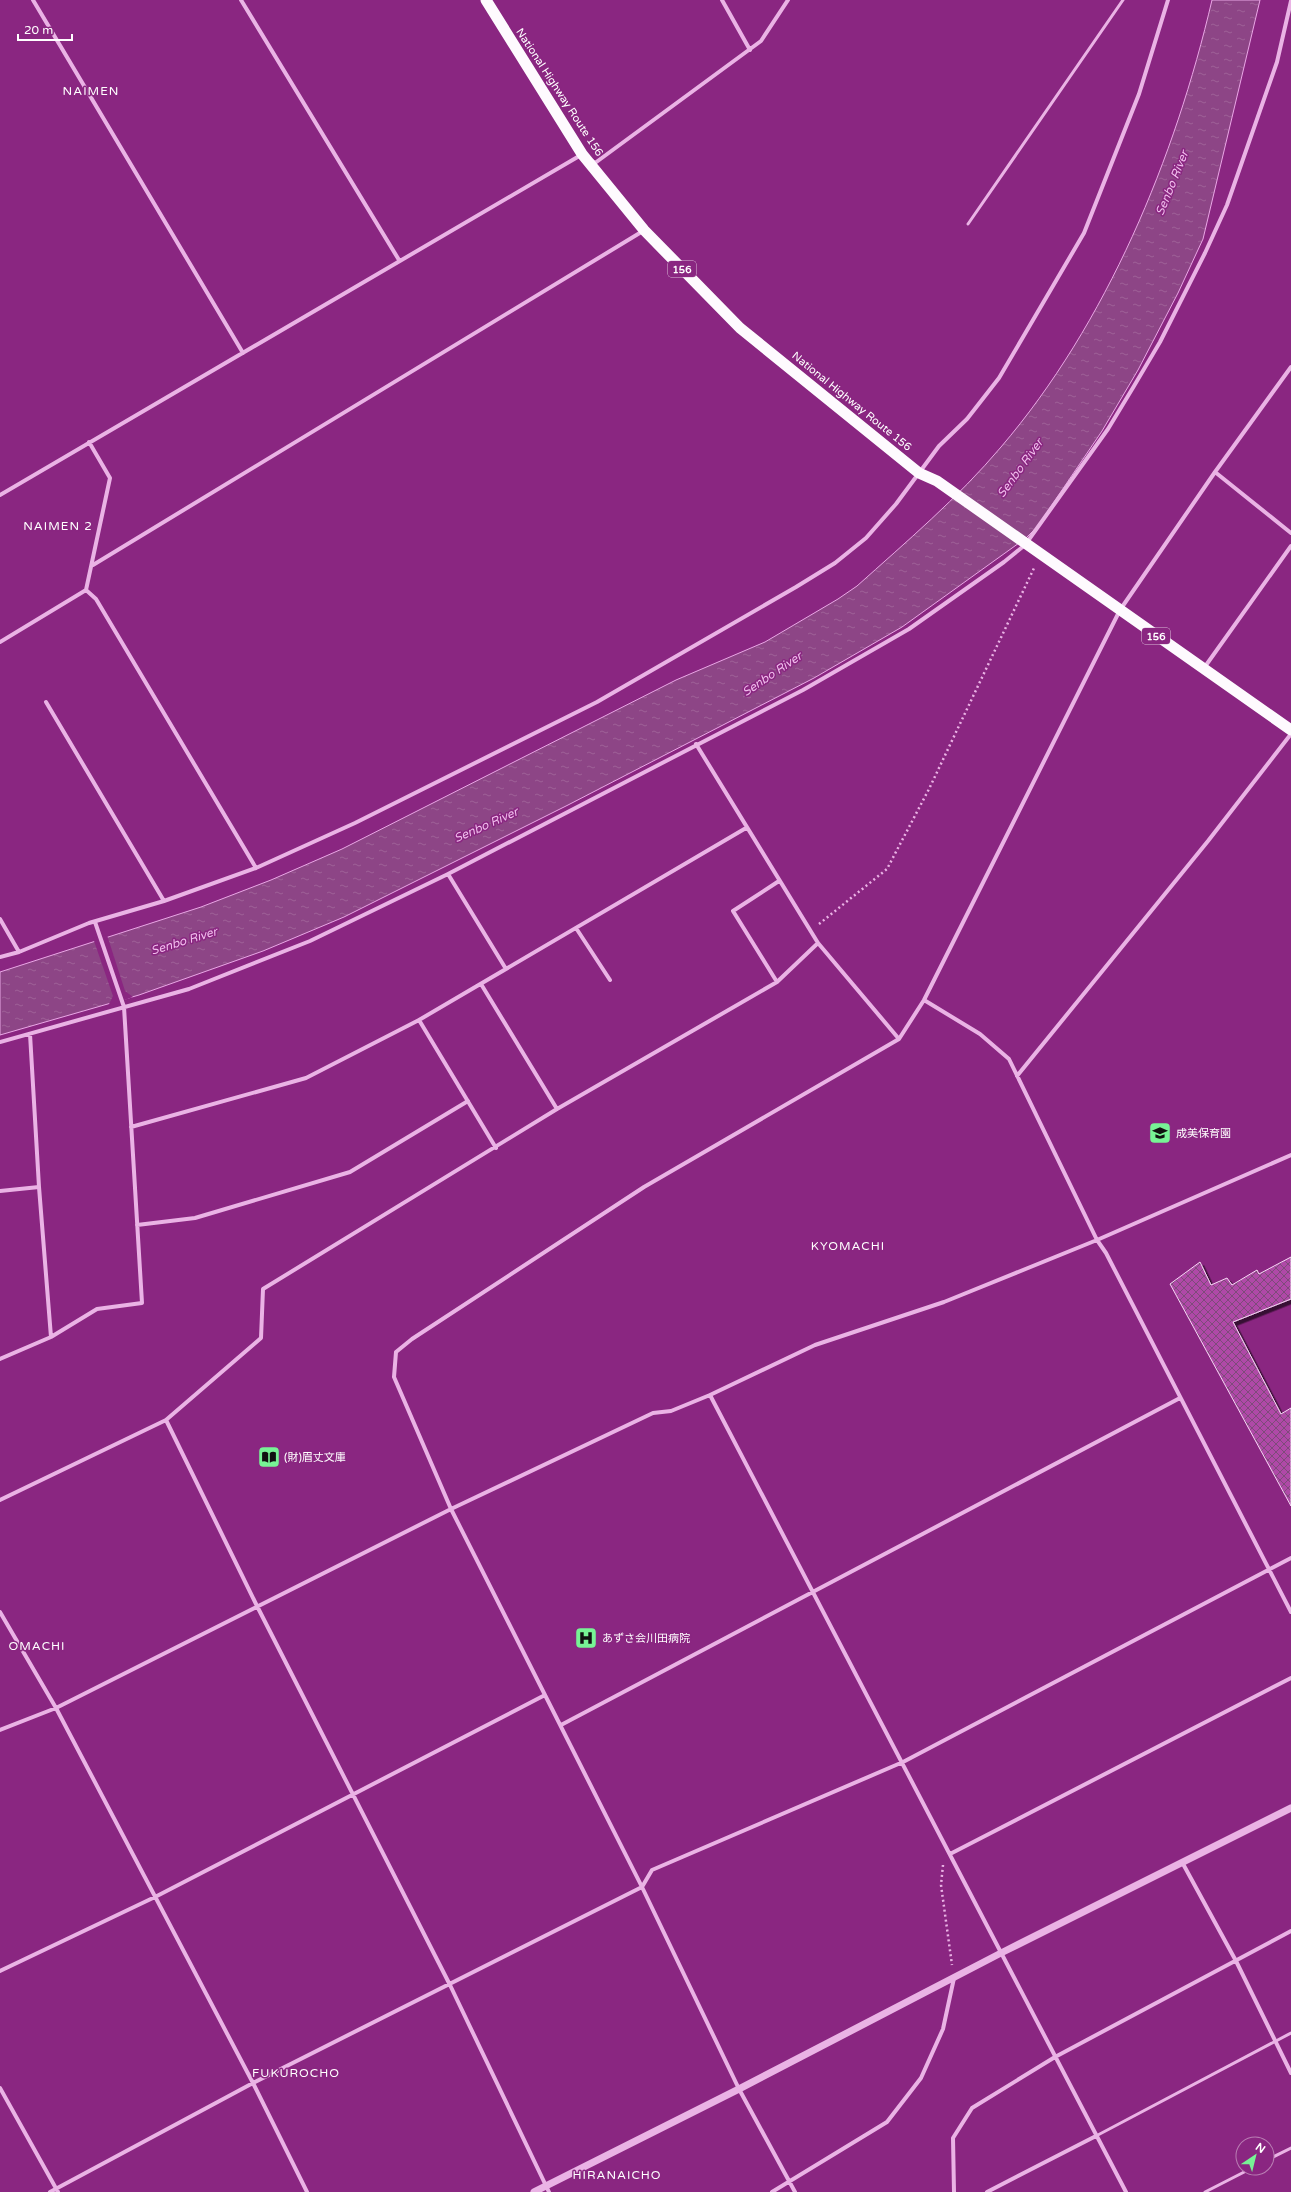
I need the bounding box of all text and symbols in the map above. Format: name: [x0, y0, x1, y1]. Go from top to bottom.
scale bar: [18, 16, 72, 42]
text: 20 m: [24, 23, 53, 37]
street label: National Highway Route 156: [513, 26, 606, 159]
district label: NAIMEN: [63, 84, 119, 98]
water label: Senbo River: [1153, 147, 1192, 217]
road number: 156: [668, 261, 696, 277]
street label: National Highway Route 156: [789, 349, 914, 454]
water label: Senbo River: [994, 435, 1047, 500]
district label: NAIMEN 2: [23, 519, 93, 533]
road number: 156: [1142, 628, 1170, 644]
water label: Senbo River: [740, 648, 806, 699]
water label: Senbo River: [452, 804, 521, 845]
water label: Senbo River: [149, 924, 220, 958]
school or university icon: 成美保育園: [1147, 1120, 1173, 1146]
place label: 成美保育園: [1176, 1127, 1231, 1140]
district label: KYOMACHI: [811, 1239, 885, 1253]
library icon: (財)眉丈文庫: [256, 1444, 282, 1470]
place label: (財)眉丈文庫: [284, 1451, 346, 1464]
hospital icon: あずさ会川田病院: [573, 1625, 599, 1651]
place label: あずさ会川田病院: [602, 1632, 690, 1645]
district label: OMACHI: [9, 1639, 65, 1653]
district label: FUKUROCHO: [252, 2066, 340, 2080]
north arrow: [1235, 2136, 1275, 2176]
text: N: [1253, 2140, 1268, 2156]
district label: HIRANAICHO: [572, 2168, 662, 2182]

